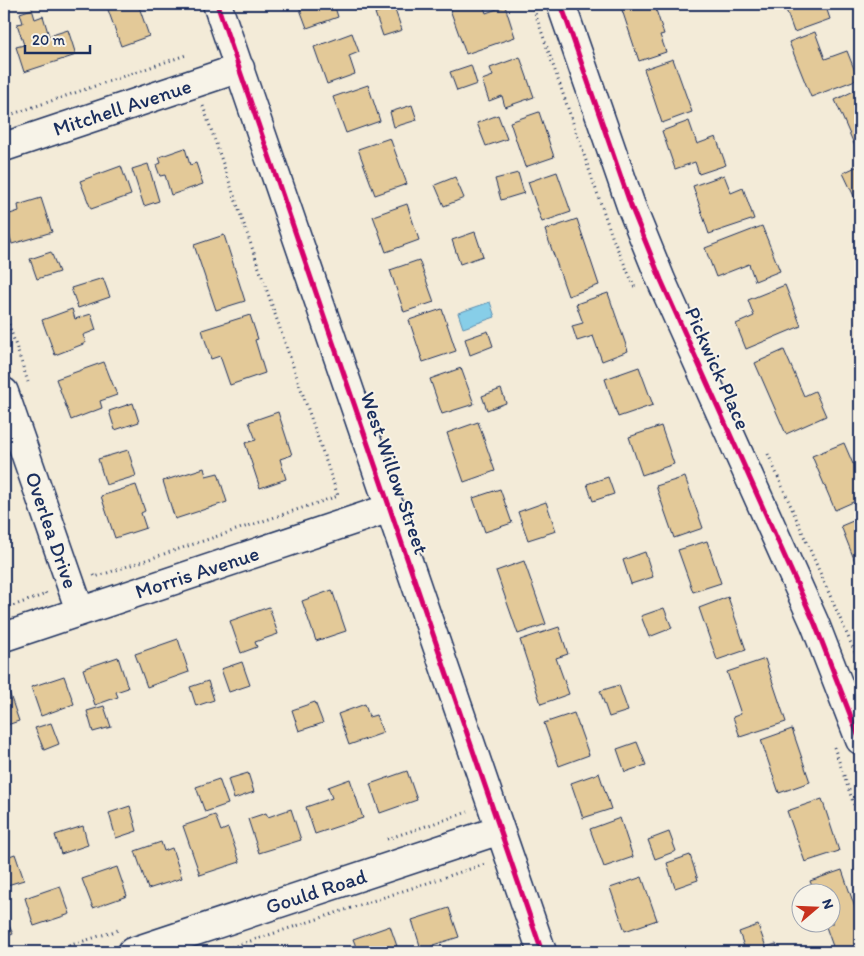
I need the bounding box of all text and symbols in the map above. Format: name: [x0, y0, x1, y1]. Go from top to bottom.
scale bar: [25, 22, 90, 54]
text: 20 m: [32, 31, 66, 49]
street label: Mitchell Avenue: [50, 73, 194, 141]
street label: Pickwick Place: [680, 303, 756, 433]
street label: West Willow Street: [356, 389, 435, 558]
street label: Overlea Drive: [20, 468, 84, 592]
street label: Morris Avenue: [132, 540, 262, 604]
street label: Gould Road: [262, 863, 370, 919]
north arrow: [792, 884, 842, 934]
text: N: [818, 897, 837, 911]

